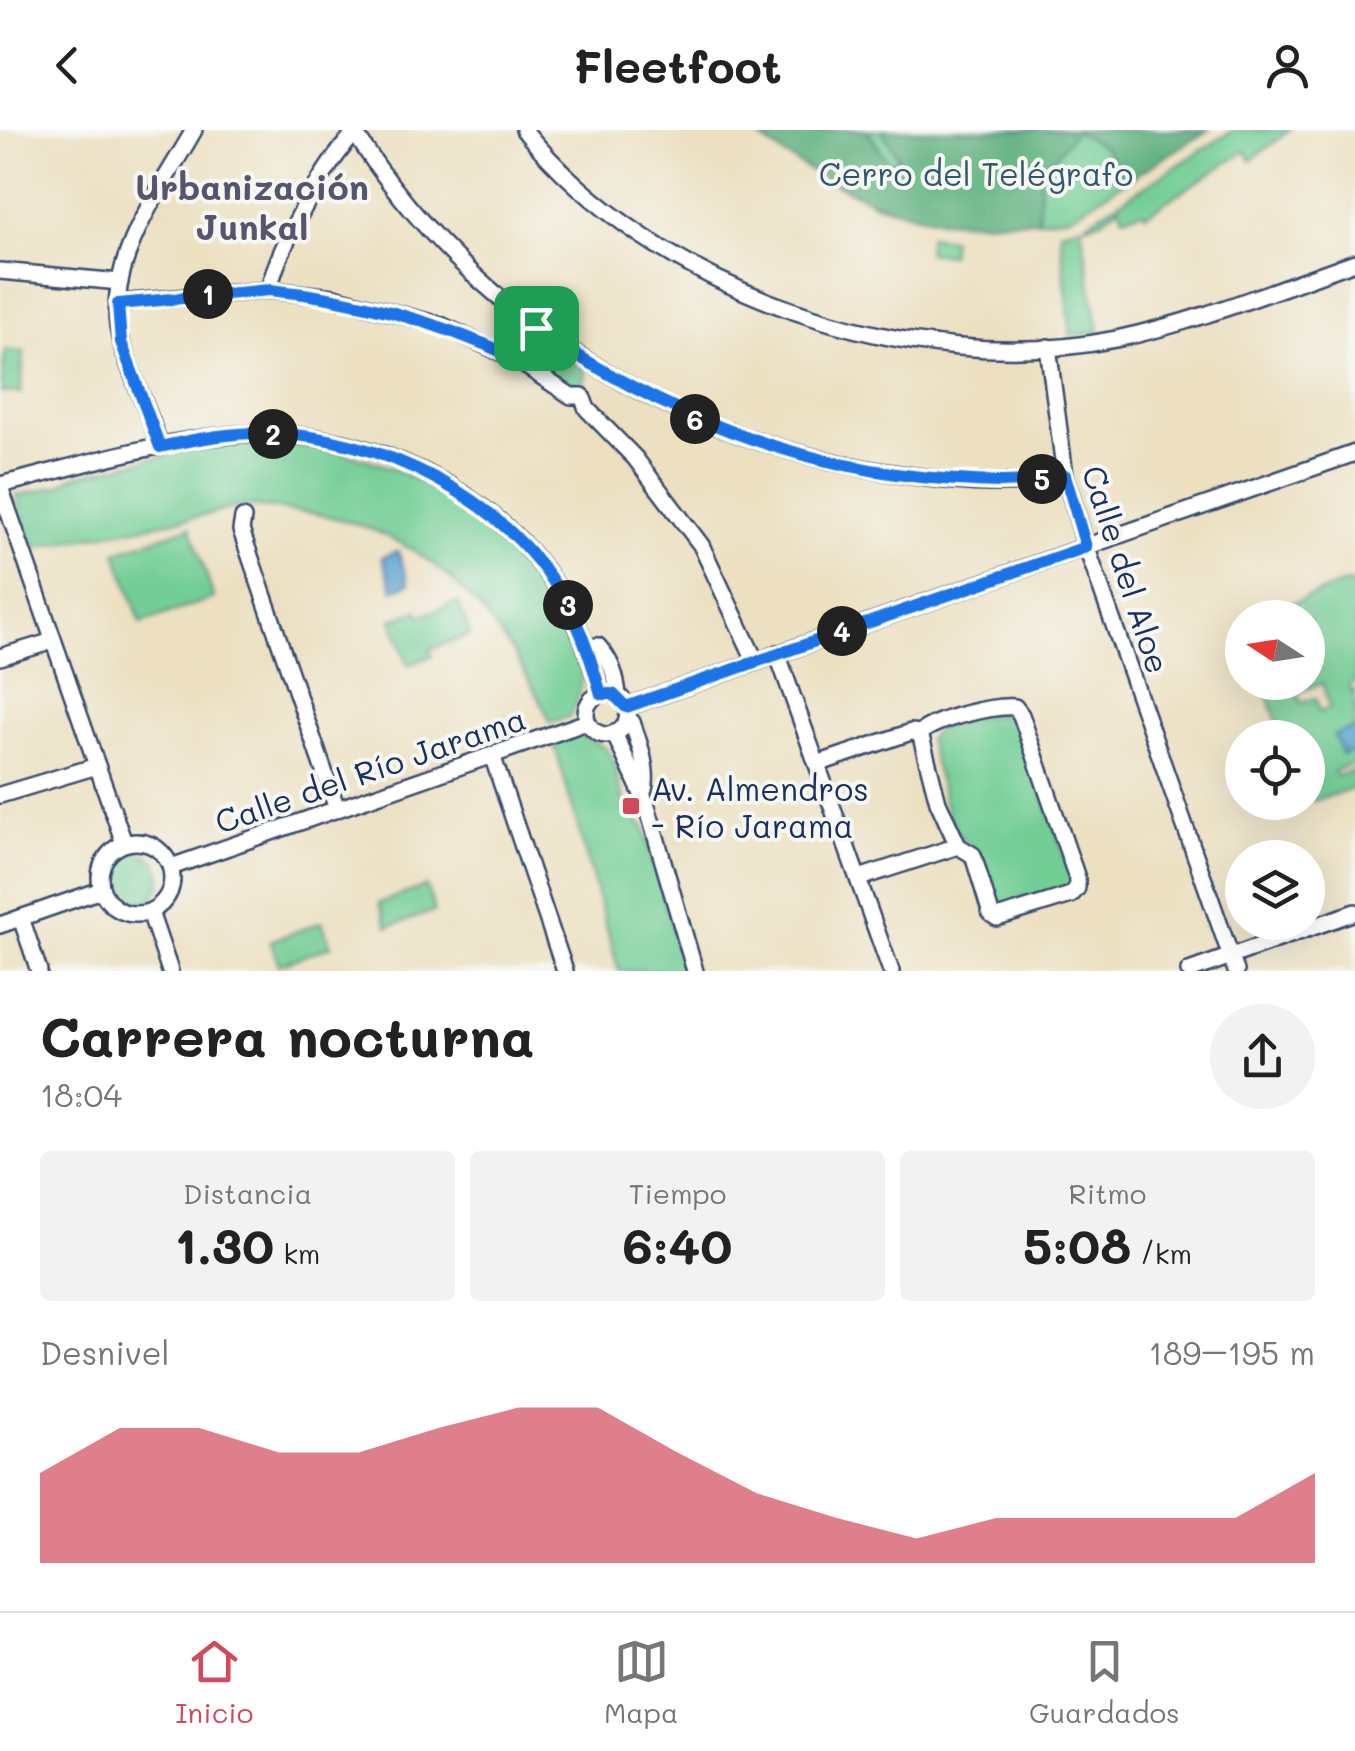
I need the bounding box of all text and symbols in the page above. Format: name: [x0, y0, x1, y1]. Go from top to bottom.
text: Fleetfoot: [573, 36, 782, 94]
icon: back: [40, 38, 95, 93]
icon: person: [1260, 38, 1315, 93]
park label: Cerro del Telégrafo: [819, 152, 1133, 194]
district label: Urbanización Junkal: [135, 163, 369, 249]
pin: 1: [183, 269, 233, 319]
text: 1: [202, 276, 214, 312]
pin: [494, 286, 579, 371]
icon: arrive: [509, 301, 564, 356]
pin: 6: [670, 394, 720, 444]
text: 6: [687, 401, 703, 437]
pin: 2: [248, 409, 298, 459]
text: 2: [265, 416, 281, 452]
pin: 5: [1017, 454, 1067, 504]
street label: Calle del Aloe: [1074, 460, 1180, 678]
text: 5: [1034, 461, 1050, 497]
pin: 3: [543, 580, 593, 630]
text: 3: [560, 587, 576, 623]
north arrow: [1225, 600, 1325, 700]
map controls: [1225, 600, 1325, 940]
pin: 4: [817, 606, 867, 656]
text: 4: [833, 613, 851, 649]
street label: Calle del Río Jarama: [209, 696, 531, 842]
button: locate: [1225, 720, 1325, 820]
place label: Av. Almendros - Río Jarama: [651, 767, 869, 846]
marker: Av. Almendros - Río Jarama: [620, 795, 642, 817]
button: layers: [1225, 840, 1325, 940]
text: Carrera nocturna: [40, 999, 535, 1071]
button: share: [1210, 1004, 1315, 1109]
text: 18:04: [40, 1073, 122, 1115]
text: Distancia: [183, 1175, 312, 1211]
text: Tiempo: [629, 1175, 726, 1211]
text: Ritmo: [1069, 1175, 1146, 1211]
text: 1.30: [175, 1211, 274, 1277]
text: 6:40: [623, 1211, 732, 1277]
text: 5:08: [1023, 1211, 1131, 1277]
text: km: [274, 1235, 320, 1271]
text: /km: [1131, 1235, 1192, 1271]
text: Desnivel: [40, 1331, 170, 1373]
text: 189–195 m: [1149, 1331, 1315, 1373]
tab: Inicio: [175, 1634, 253, 1730]
tab: Mapa: [604, 1634, 678, 1730]
tab: Guardados: [1029, 1634, 1180, 1730]

